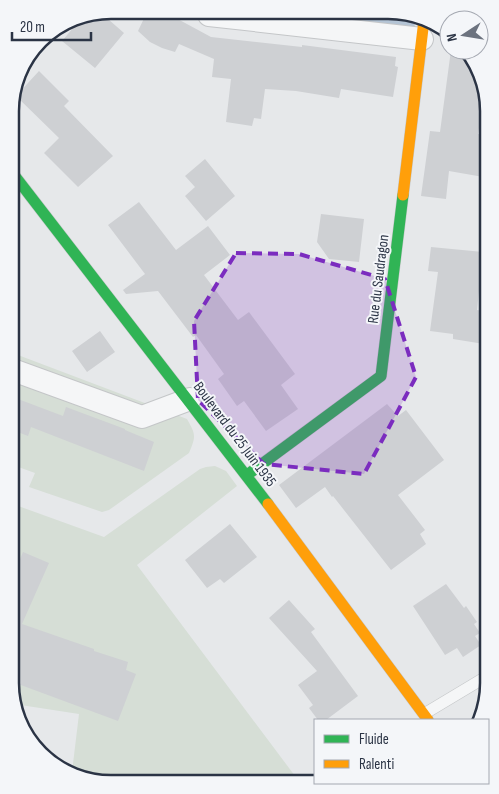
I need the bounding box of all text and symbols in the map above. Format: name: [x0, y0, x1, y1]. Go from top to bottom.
scale bar: [12, 10, 91, 42]
north arrow: [439, 10, 489, 60]
text: 20 m: [20, 18, 45, 37]
text: N: [443, 32, 461, 43]
street label: Rue du Saudragon: [364, 233, 393, 325]
street label: Boulevard du 25 Juin 1935: [189, 378, 280, 491]
legend: [314, 719, 489, 784]
text: Fluide: [359, 730, 389, 749]
text: Ralenti: [359, 755, 394, 774]

